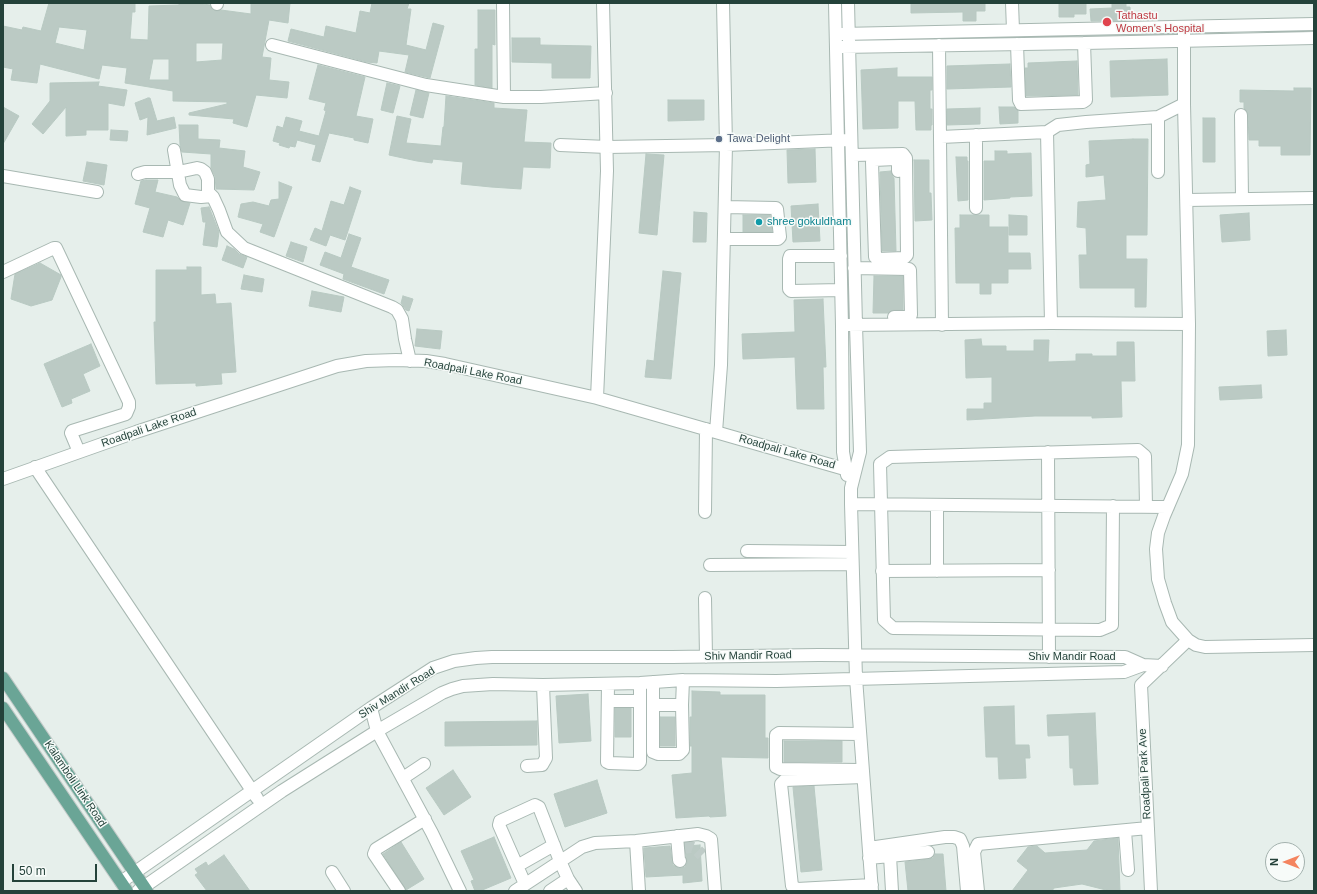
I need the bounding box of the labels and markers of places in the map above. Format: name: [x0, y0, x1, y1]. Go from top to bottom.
place label: Tathastu Women's Hospital: [1116, 9, 1204, 35]
marker: Tathastu Women's Hospital: [1101, 16, 1113, 28]
place label: Tawa Delight: [727, 132, 790, 146]
marker: Tawa Delight: [714, 134, 724, 144]
place label: shree gokuldham: [767, 215, 851, 229]
marker: shree gokuldham: [754, 217, 764, 227]

